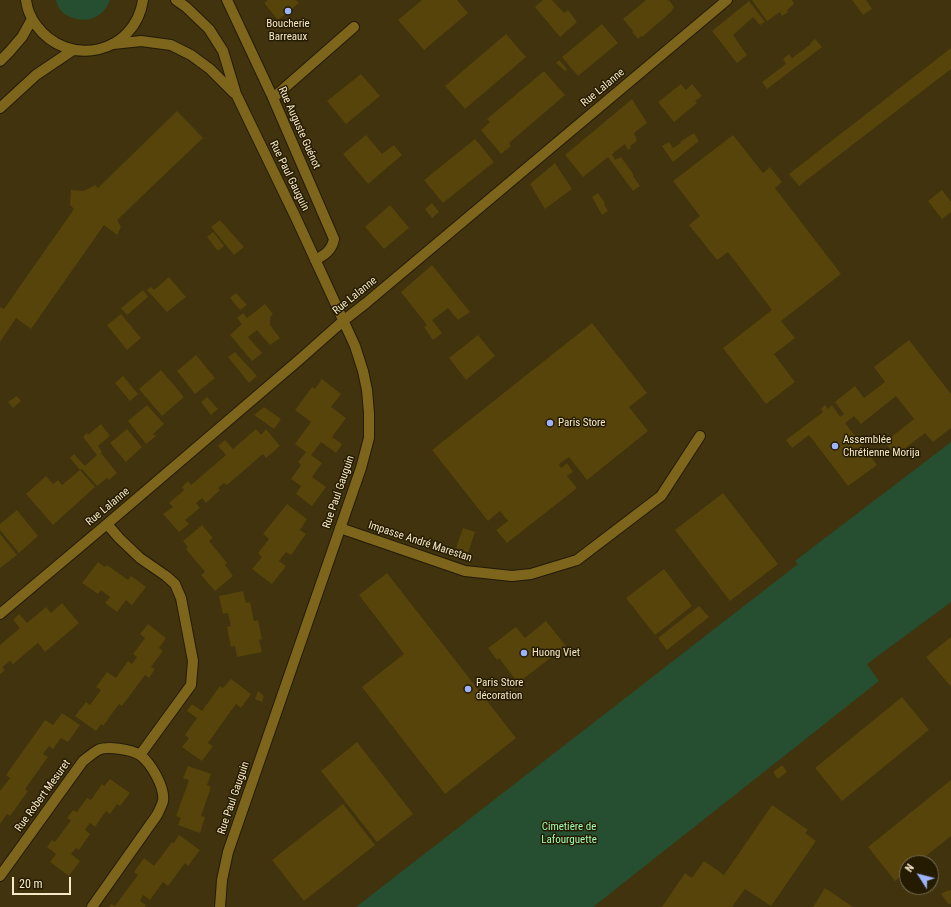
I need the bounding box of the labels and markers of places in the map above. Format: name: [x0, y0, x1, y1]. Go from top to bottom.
marker: Boucherie Barreaux: [283, 6, 293, 16]
place label: Boucherie Barreaux: [266, 17, 310, 43]
place label: Paris Store: [558, 416, 606, 430]
marker: Paris Store: [545, 418, 555, 428]
place label: Assemblée Chrétienne Morija: [843, 433, 920, 459]
marker: Assemblée Chrétienne Morija: [830, 441, 840, 451]
place label: Huong Viet: [532, 646, 580, 660]
marker: Huong Viet: [519, 648, 529, 658]
place label: Paris Store décoration: [476, 676, 524, 702]
marker: Paris Store décoration: [463, 684, 473, 694]

